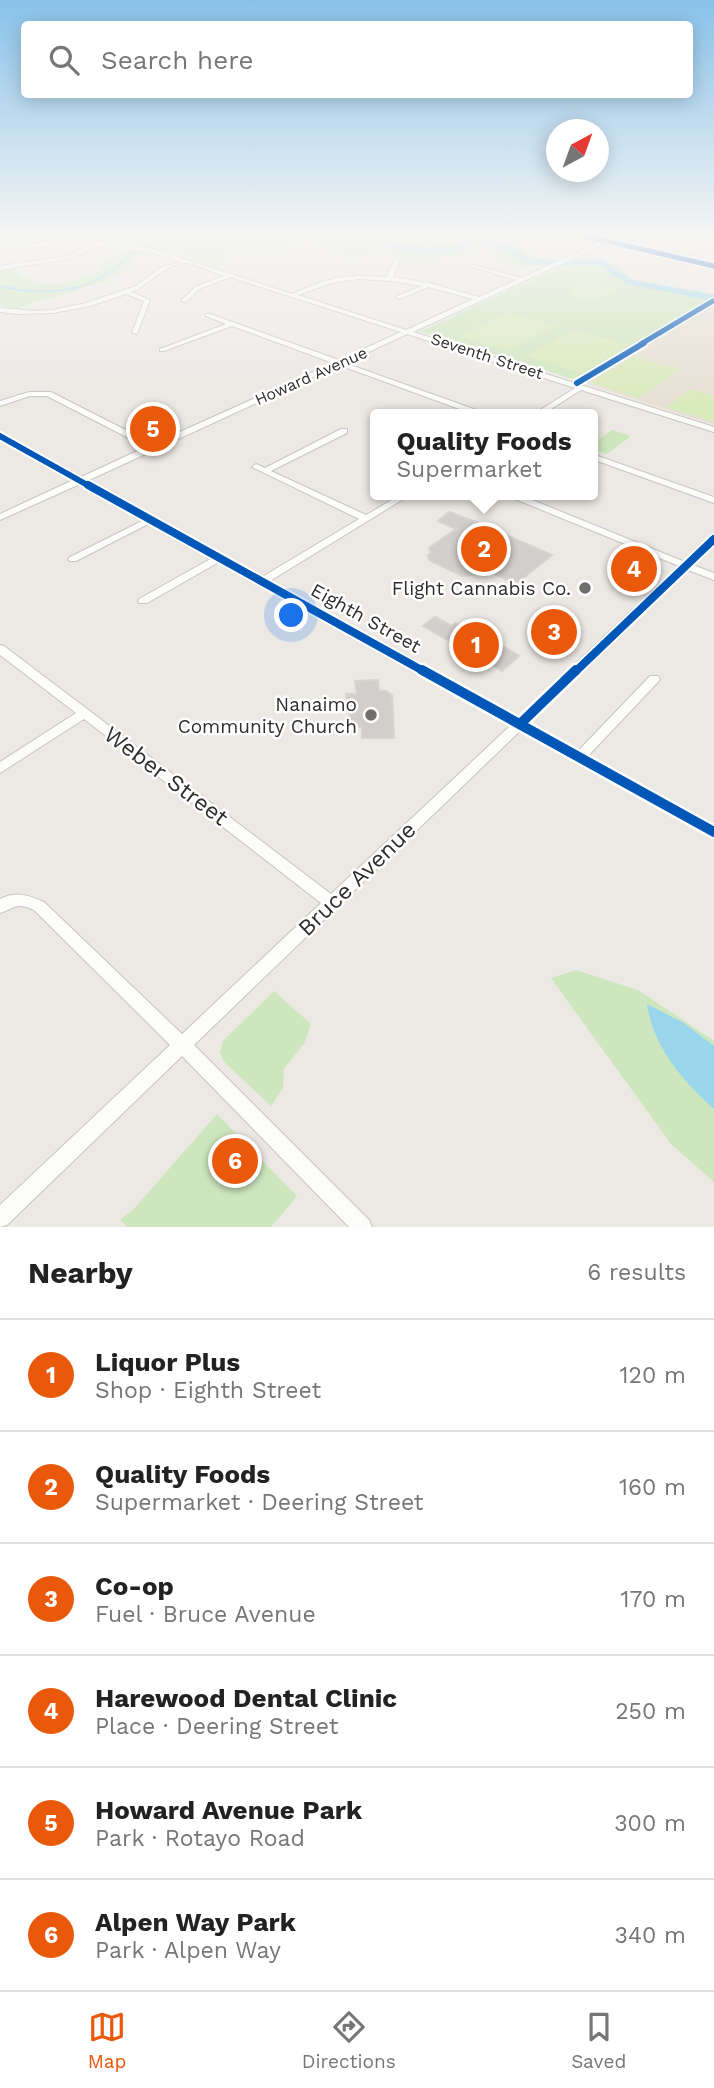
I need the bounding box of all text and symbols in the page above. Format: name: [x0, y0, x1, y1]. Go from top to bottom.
search box: [21, 21, 693, 98]
icon: search: [45, 41, 83, 79]
text: Search here: [101, 45, 253, 75]
north arrow: [546, 119, 609, 182]
street label: Seventh Street: [429, 329, 546, 383]
street label: Howard Avenue: [252, 343, 370, 409]
pin: 5: [130, 403, 176, 455]
popup: [370, 409, 598, 500]
text: Quality Foods: [396, 426, 572, 456]
text: Supermarket: [396, 456, 542, 483]
pin: 2: [461, 523, 507, 575]
pin: 4: [611, 543, 657, 595]
place label: Flight Cannabis Co.: [392, 577, 571, 600]
street label: Eighth Street: [307, 578, 425, 658]
marker: Flight Cannabis Co.: [577, 580, 593, 596]
your location: [274, 598, 308, 632]
pin: 3: [531, 606, 577, 658]
pin: 1: [453, 619, 499, 671]
place label: Nanaimo Community Church: [178, 693, 357, 738]
marker: Nanaimo Community Church: [363, 707, 379, 723]
street label: Weber Street: [99, 721, 234, 832]
street label: Bruce Avenue: [293, 816, 421, 942]
pin: 6: [212, 1135, 258, 1187]
text: Nearby: [28, 1255, 133, 1290]
text: 6 results: [587, 1259, 686, 1286]
text: Liquor Plus: [95, 1347, 240, 1377]
text: 1: [46, 1362, 56, 1389]
text: 120 m: [620, 1362, 686, 1389]
text: Shop · Eighth Street: [95, 1377, 321, 1404]
text: Quality Foods: [95, 1459, 270, 1489]
text: 2: [44, 1474, 58, 1501]
text: 160 m: [619, 1474, 686, 1501]
text: Supermarket · Deering Street: [95, 1489, 423, 1516]
text: Co-op: [95, 1571, 174, 1601]
text: 3: [44, 1586, 58, 1613]
text: 170 m: [621, 1586, 686, 1613]
text: Fuel · Bruce Avenue: [95, 1601, 316, 1628]
text: Harewood Dental Clinic: [95, 1683, 397, 1713]
text: 4: [44, 1698, 58, 1725]
text: 250 m: [615, 1698, 686, 1725]
text: Place · Deering Street: [95, 1713, 338, 1740]
text: Howard Avenue Park: [95, 1795, 362, 1825]
text: 5: [44, 1810, 58, 1837]
text: 300 m: [614, 1810, 686, 1837]
text: Park · Rotayo Road: [95, 1825, 305, 1852]
text: Alpen Way Park: [95, 1907, 296, 1937]
text: 6: [44, 1922, 58, 1949]
text: 340 m: [614, 1922, 686, 1949]
text: Park · Alpen Way: [95, 1937, 281, 1964]
tab: Map: [88, 2008, 126, 2073]
tab: Directions: [302, 2008, 396, 2073]
tab: Saved: [571, 2008, 626, 2073]

